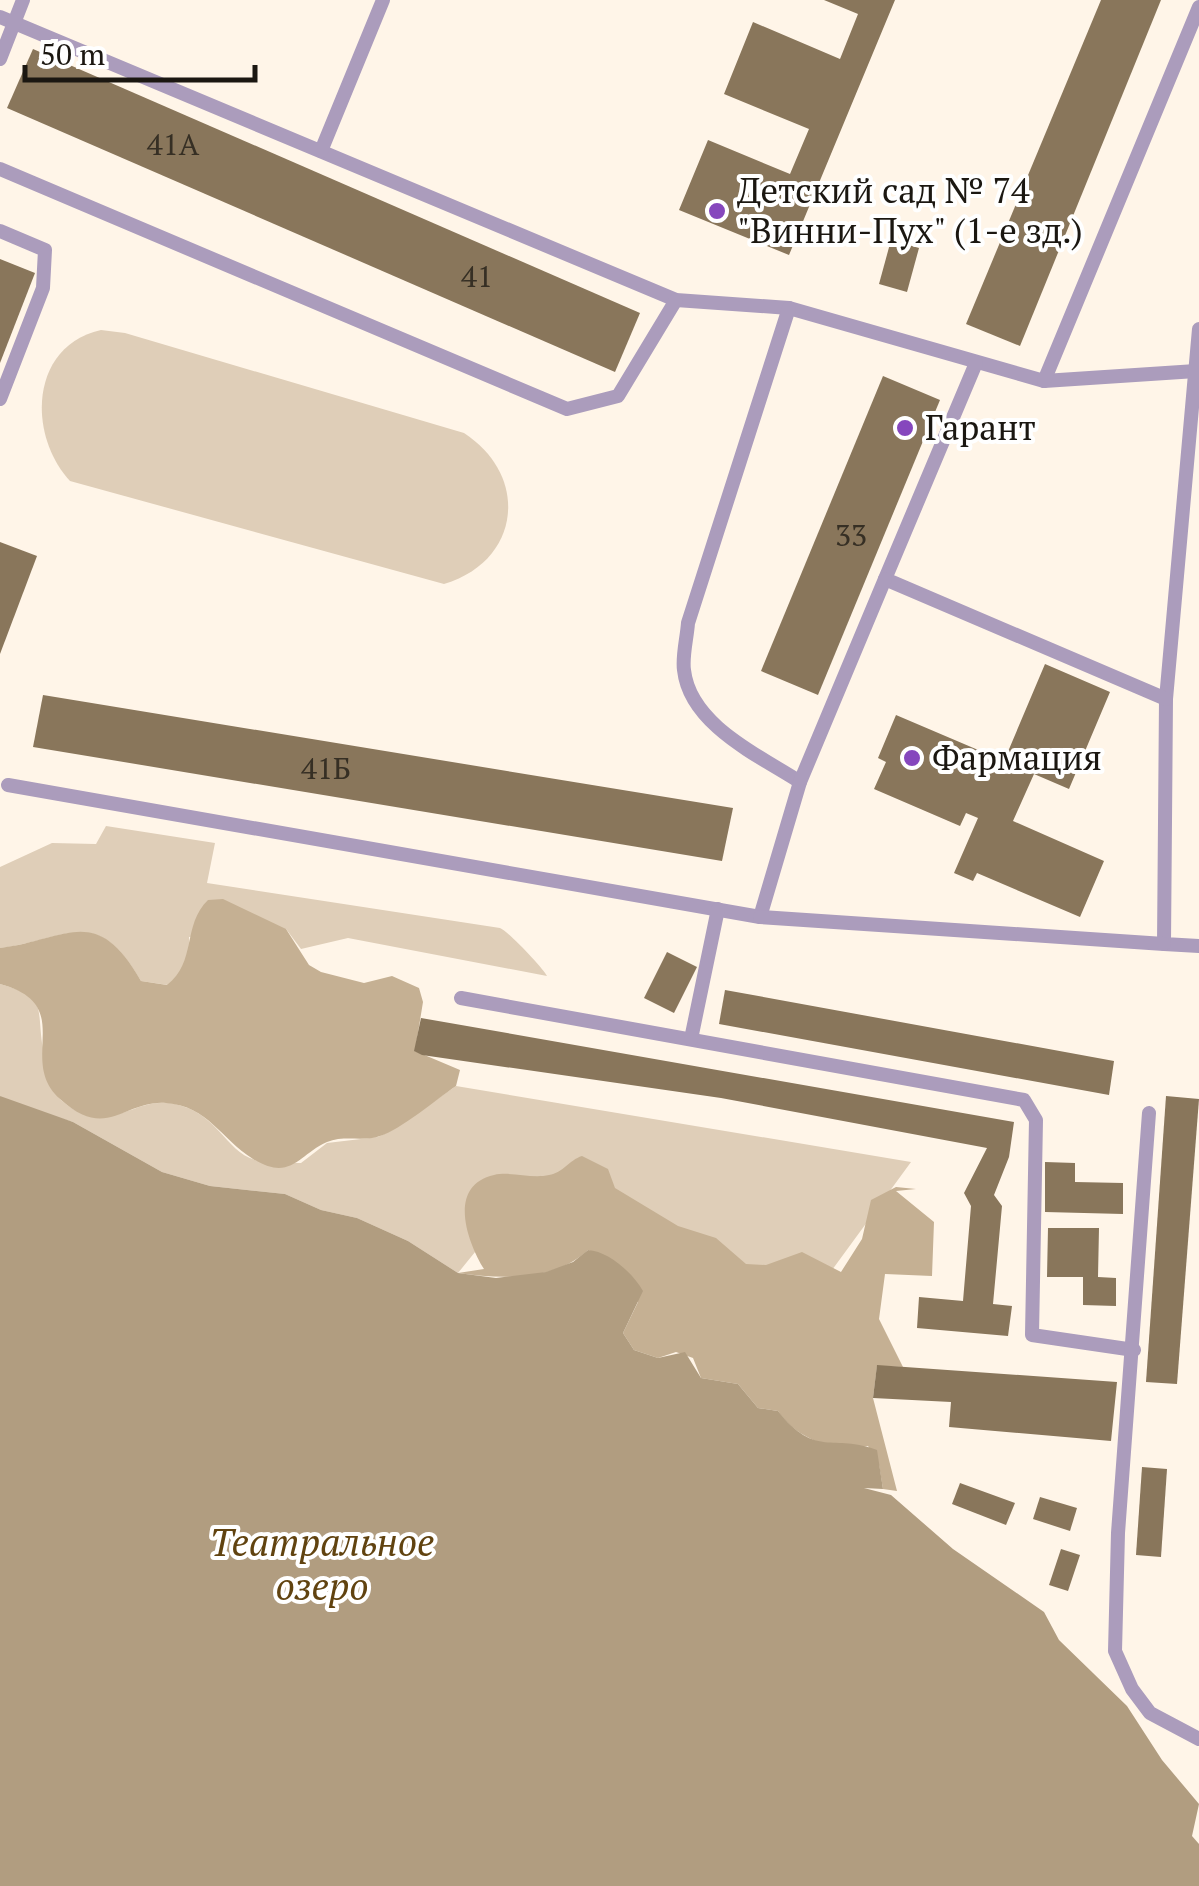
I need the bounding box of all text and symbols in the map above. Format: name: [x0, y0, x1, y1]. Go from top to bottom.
scale bar: [25, 20, 255, 82]
text: 50 m: [40, 34, 105, 74]
house number: 41А: [147, 124, 200, 164]
place label: Детский сад № 74 "Винни-Пух" (1-е зд.): [737, 167, 1083, 253]
marker: Детский сад № 74 "Винни-Пух" (1-е зд.): [706, 200, 728, 222]
house number: 41: [461, 256, 493, 296]
place label: Гарант: [925, 404, 1036, 450]
marker: Гарант: [894, 417, 916, 439]
house number: 33: [835, 515, 867, 555]
place label: Фармация: [932, 734, 1102, 780]
marker: Фармация: [901, 747, 923, 769]
house number: 41Б: [301, 748, 351, 788]
water label: Театральное озеро: [210, 1517, 434, 1611]

